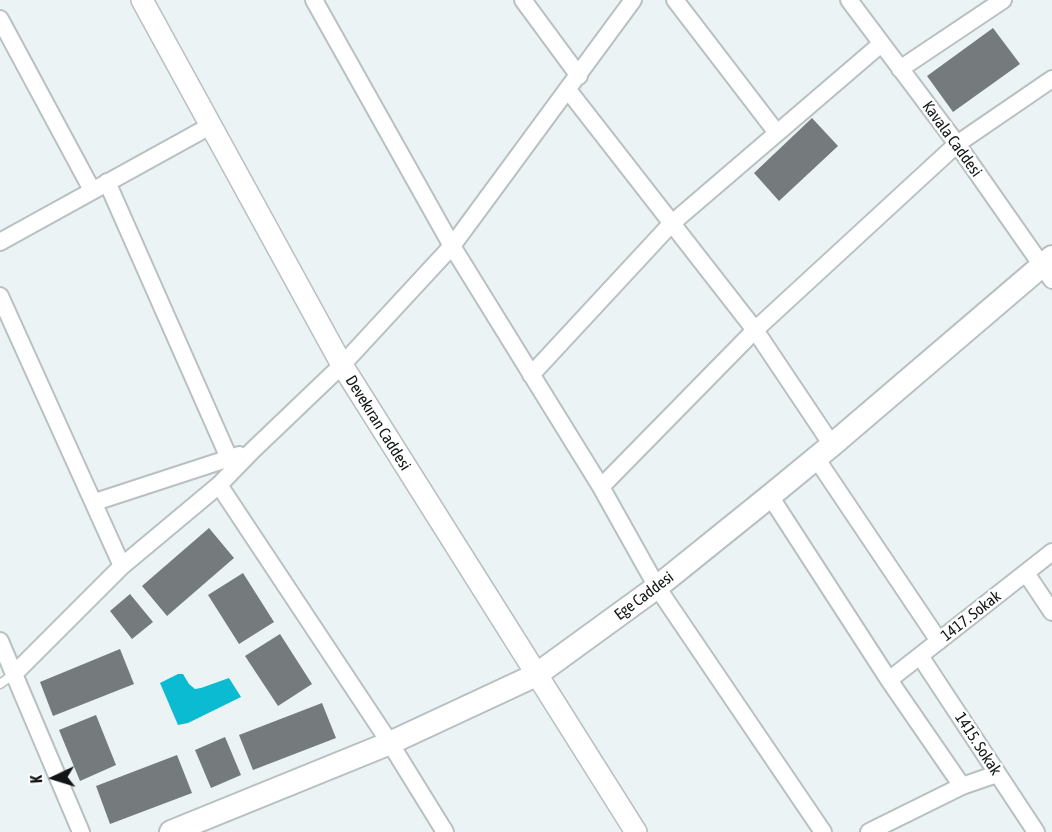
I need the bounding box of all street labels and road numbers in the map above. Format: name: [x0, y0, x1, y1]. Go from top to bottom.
street label: Kavala Caddesi: [918, 97, 986, 181]
street label: Devekıran Caddesi: [341, 372, 415, 474]
street label: Ege Caddesi: [611, 568, 677, 624]
street label: 1417. Sokak: [937, 587, 1005, 645]
street label: 1415. Sokak: [951, 709, 1005, 779]

